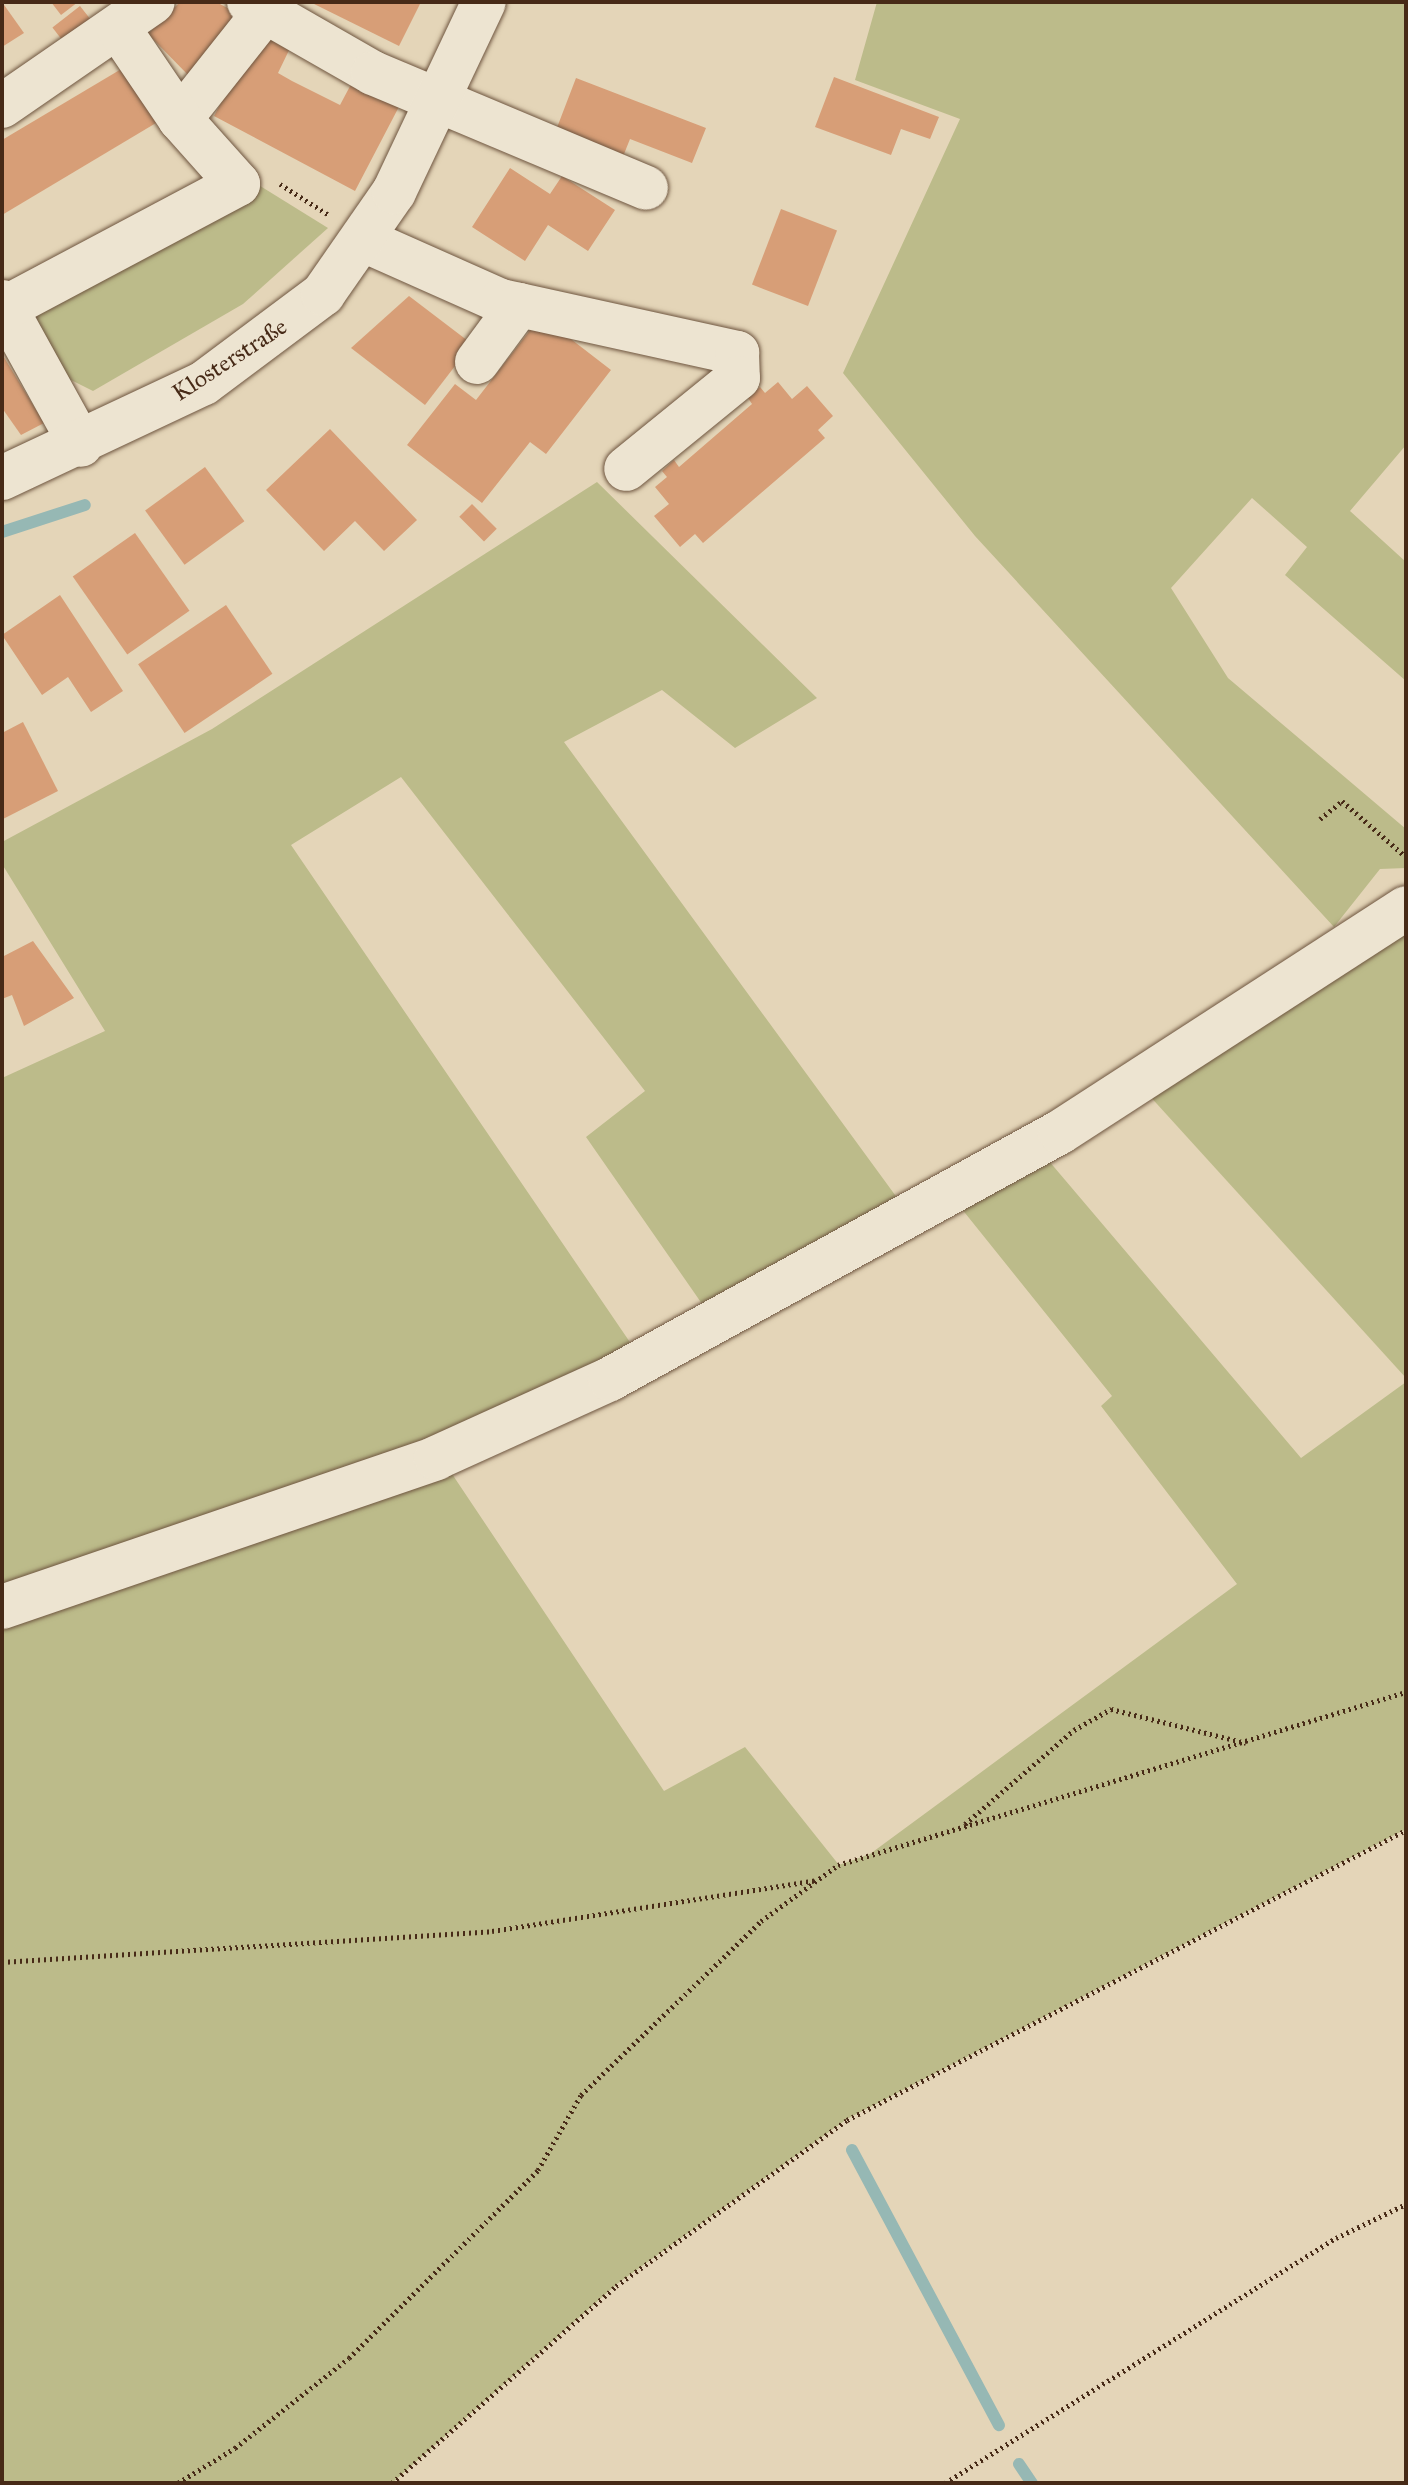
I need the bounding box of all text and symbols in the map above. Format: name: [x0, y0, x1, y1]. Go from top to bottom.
street label: Klosterstraße: [167, 312, 293, 408]

